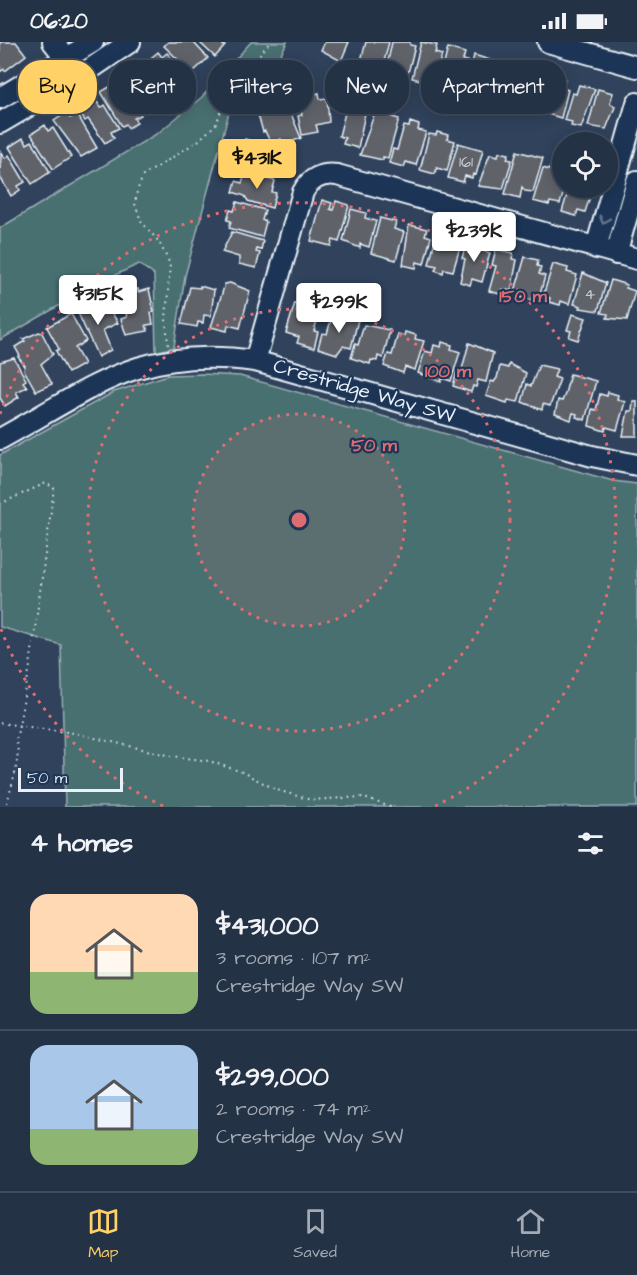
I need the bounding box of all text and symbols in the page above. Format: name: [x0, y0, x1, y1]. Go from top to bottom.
text: 06:20: [30, 6, 88, 37]
chip: Buy: [18, 60, 97, 114]
chip: Rent: [109, 60, 196, 114]
chip: Filters: [208, 60, 313, 114]
chip: New: [325, 60, 409, 114]
chip: Apartment: [421, 60, 566, 114]
map controls: [552, 132, 618, 198]
button: locate: [552, 132, 618, 198]
pin: $431K: [215, 139, 299, 190]
text: $431K: [232, 144, 282, 172]
house number: 161: [459, 151, 473, 173]
pin: $239K: [432, 212, 516, 263]
one-way arrow: [599, 214, 611, 225]
text: $239K: [446, 217, 502, 245]
pin: $315K: [56, 275, 140, 326]
text: $315K: [73, 280, 123, 308]
pin: $299K: [297, 283, 381, 334]
house number: 4: [585, 283, 596, 305]
text: 150 m: [499, 284, 548, 309]
text: $299K: [310, 288, 368, 316]
street label: Crestridge Way SW: [270, 352, 458, 431]
text: 100 m: [425, 359, 472, 384]
text: 50 m: [351, 433, 398, 458]
centre of rings: [289, 510, 309, 530]
scale bar: [18, 765, 123, 792]
text: 50 m: [27, 767, 67, 789]
text: 4 homes: [30, 825, 133, 861]
icon: filters: [574, 827, 607, 860]
text: $431,000: [216, 908, 319, 944]
icon: home: [78, 918, 150, 990]
text: 3 rooms · 107 m²: [216, 944, 371, 972]
text: Crestridge Way SW: [216, 972, 403, 1000]
text: $299,000: [216, 1059, 329, 1095]
icon: home: [78, 1069, 150, 1141]
text: 2 rooms · 74 m²: [216, 1095, 370, 1123]
text: Crestridge Way SW: [216, 1123, 403, 1151]
tab: Map: [87, 1205, 120, 1263]
tab: Saved: [293, 1205, 337, 1263]
tab: Home: [510, 1205, 550, 1263]

